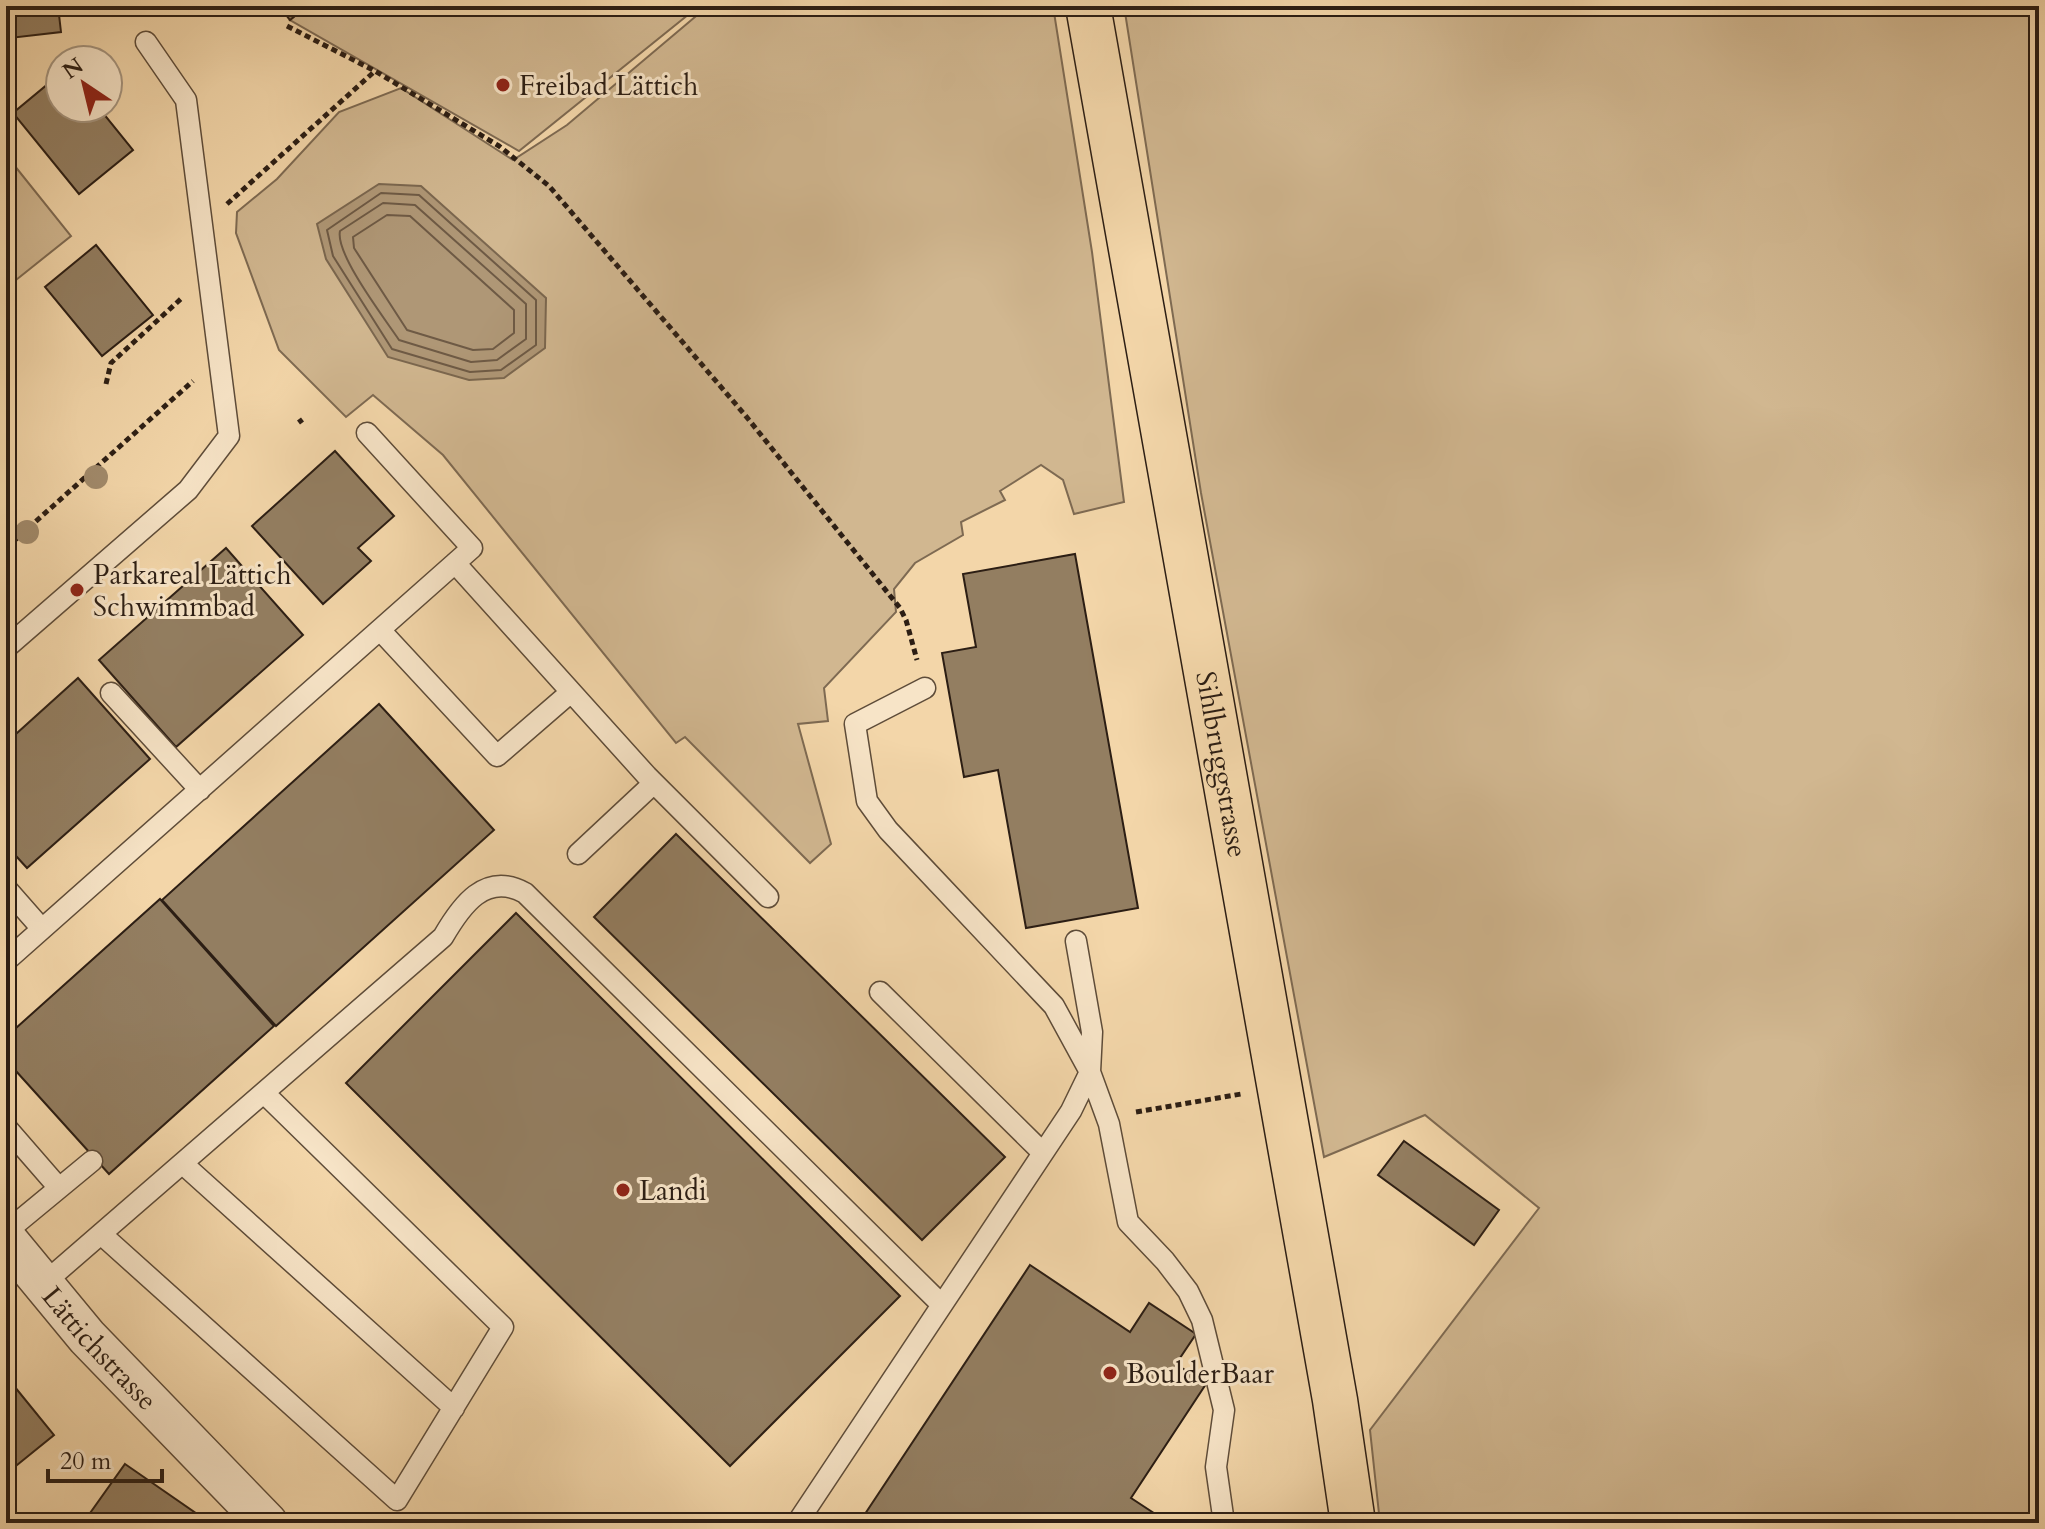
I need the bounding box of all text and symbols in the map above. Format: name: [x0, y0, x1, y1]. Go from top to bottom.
north arrow: [44, 44, 124, 124]
text: N: [57, 51, 90, 86]
place label: Freibad Lättich: [519, 67, 698, 105]
marker: Freibad Lättich: [494, 76, 512, 94]
place label: Parkareal Lättich Schwimmbad: [93, 556, 292, 626]
marker: Parkareal Lättich Schwimmbad: [68, 581, 86, 599]
street label: Sihlbruggstrasse: [1186, 668, 1257, 860]
place label: Landi: [639, 1172, 707, 1210]
marker: Landi: [614, 1181, 632, 1199]
street label: Lättichstrasse: [33, 1279, 166, 1419]
place label: BoulderBaar: [1126, 1355, 1275, 1393]
marker: BoulderBaar: [1101, 1364, 1119, 1382]
scale bar: [48, 1433, 162, 1483]
text: 20 m: [60, 1445, 112, 1478]

